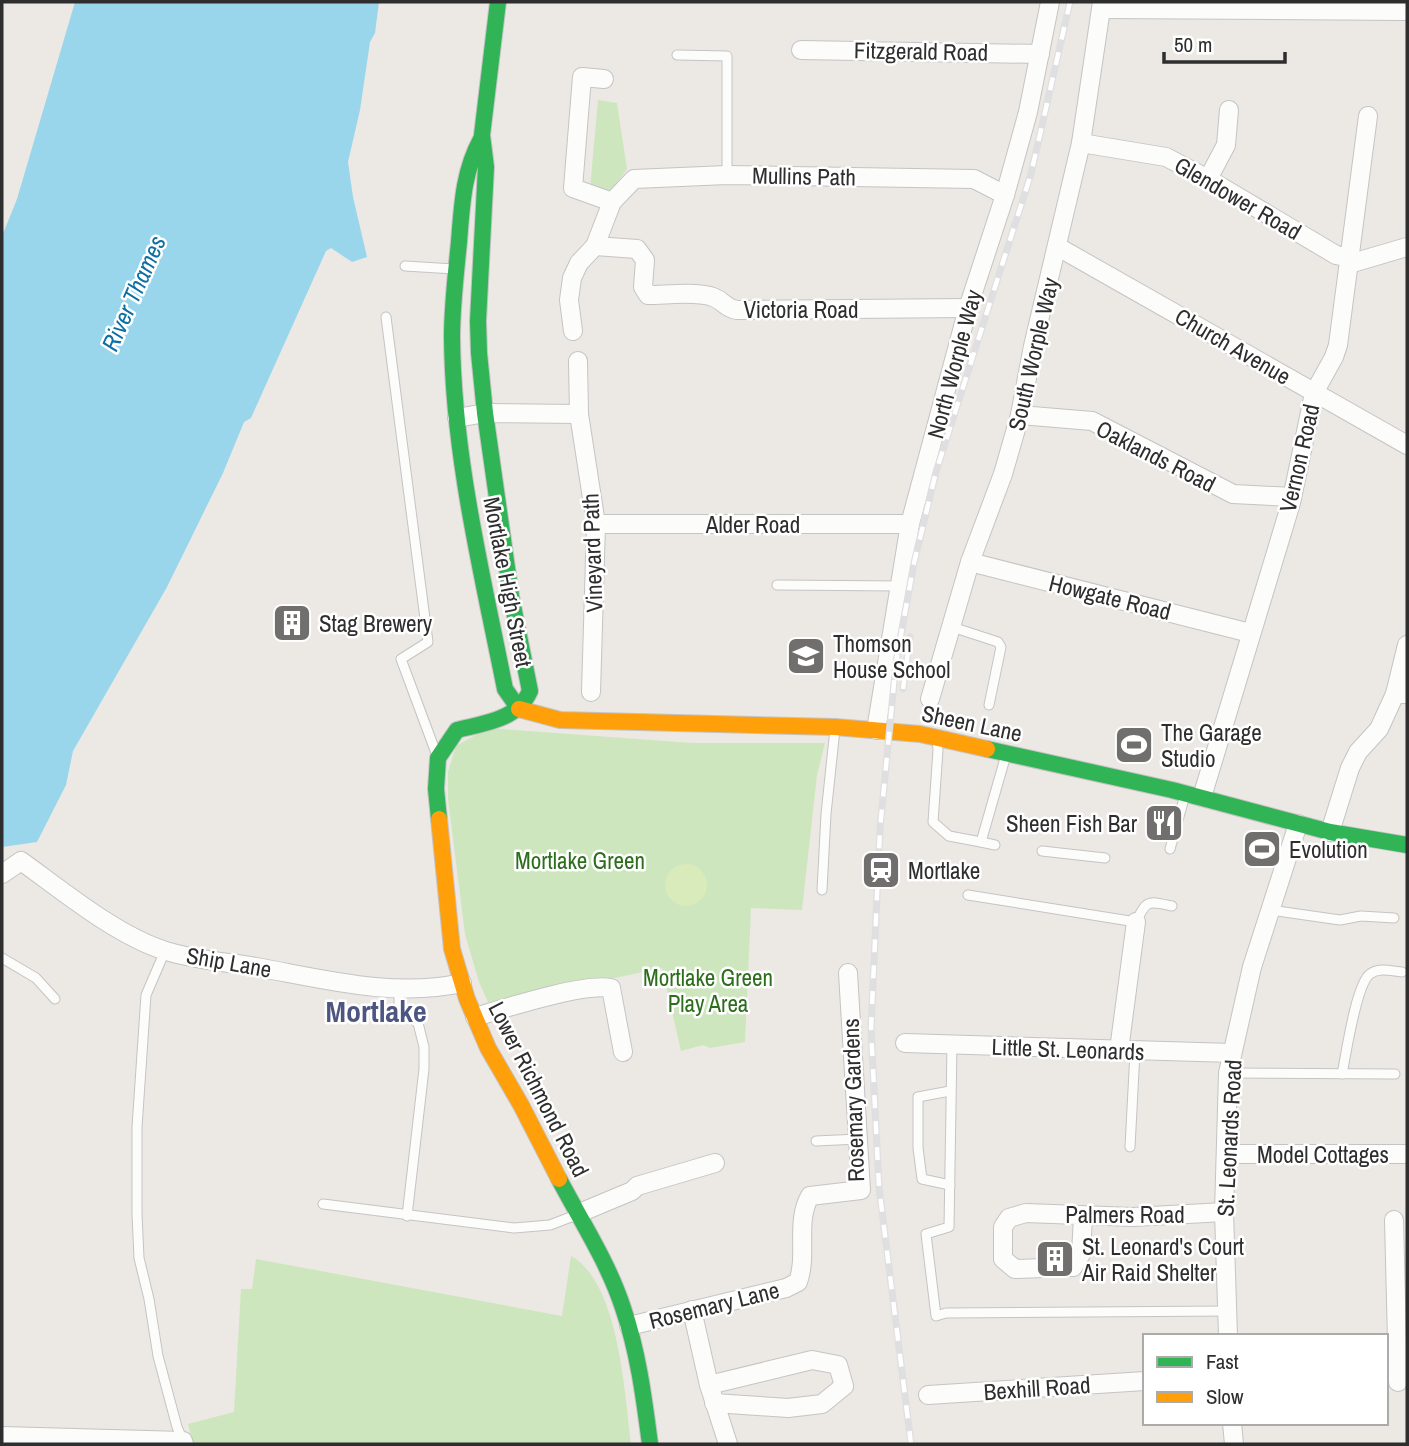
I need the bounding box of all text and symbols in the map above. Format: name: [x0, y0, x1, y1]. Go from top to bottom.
scale bar: [1164, 21, 1285, 65]
text: 50 m: [1174, 30, 1212, 59]
street label: Fitzgerald Road: [854, 34, 988, 68]
street label: Glendower Road: [1169, 149, 1307, 247]
street label: Mullins Path: [752, 160, 856, 192]
water label: River Thames: [93, 230, 173, 356]
street label: South Worple Way: [1000, 274, 1066, 434]
street label: North Worple Way: [919, 286, 989, 442]
street label: Victoria Road: [743, 294, 859, 325]
street label: Church Avenue: [1170, 300, 1296, 392]
street label: Vernon Road: [1272, 401, 1326, 515]
street label: Oaklands Road: [1091, 413, 1221, 499]
street label: Vineyard Path: [574, 493, 610, 613]
street label: Mortlake High Street: [476, 494, 540, 670]
street label: Alder Road: [705, 509, 800, 540]
street label: Howgate Road: [1046, 567, 1174, 627]
building icon: Stag Brewery: [271, 602, 313, 644]
place label: Stag Brewery: [319, 608, 433, 639]
place label: Thomson House School: [833, 628, 950, 685]
school or university icon: Thomson House School: [785, 635, 827, 677]
street label: Sheen Lane: [919, 697, 1025, 749]
place label: The Garage Studio: [1161, 717, 1262, 774]
sports icon: The Garage Studio: [1113, 724, 1155, 766]
restaurant icon: Sheen Fish Bar: [1143, 802, 1185, 844]
place label: Sheen Fish Bar: [1006, 808, 1138, 839]
sports icon: Evolution: [1241, 828, 1283, 870]
place label: Evolution: [1289, 834, 1368, 865]
park label: Mortlake Green: [515, 845, 645, 876]
station icon: Mortlake: [860, 849, 902, 891]
place label: Mortlake: [908, 855, 980, 886]
street label: Ship Lane: [184, 939, 274, 985]
park label: Mortlake Green Play Area: [643, 962, 773, 1019]
district label: Mortlake: [325, 991, 427, 1031]
street label: Lower Richmond Road: [481, 996, 597, 1182]
street label: Rosemary Gardens: [835, 1018, 871, 1182]
street label: Little St. Leonards: [991, 1031, 1145, 1067]
street label: St. Leonards Road: [1209, 1059, 1249, 1217]
street label: Model Cottages: [1257, 1139, 1389, 1170]
street label: Palmers Road: [1065, 1199, 1185, 1230]
place label: St. Leonard's Court Air Raid Shelter: [1081, 1231, 1244, 1288]
building icon: St. Leonard's Court Air Raid Shelter: [1034, 1238, 1076, 1280]
street label: Rosemary Lane: [646, 1274, 782, 1336]
legend: [1143, 1334, 1388, 1425]
text: Fast: [1206, 1347, 1239, 1376]
street label: Bexhill Road: [983, 1369, 1091, 1407]
text: Slow: [1206, 1382, 1244, 1411]

